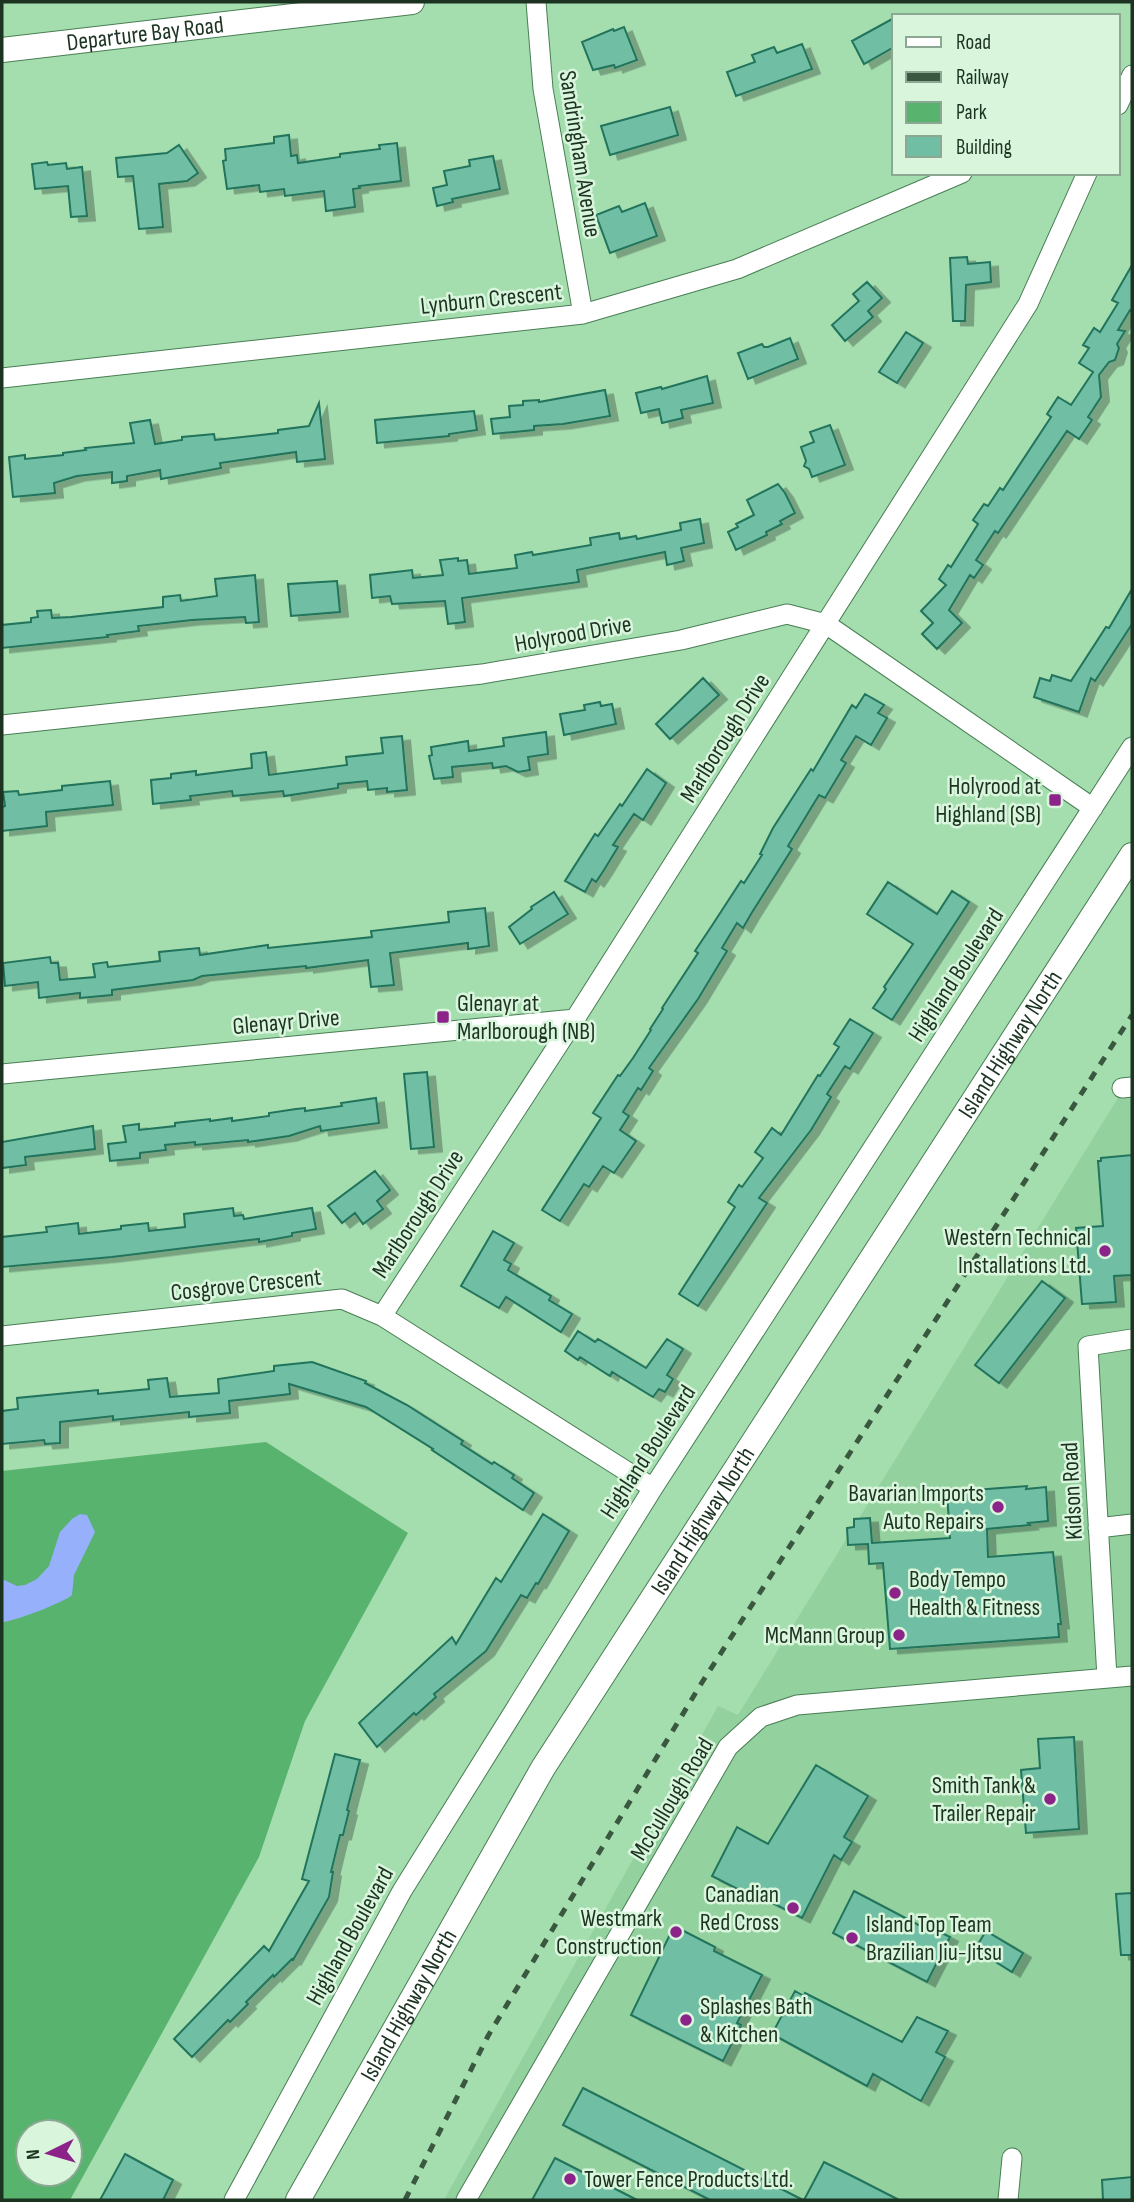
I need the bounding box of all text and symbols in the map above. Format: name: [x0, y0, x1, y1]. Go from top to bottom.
street label: Departure Bay Road: [65, 10, 225, 57]
legend: [892, 14, 1120, 175]
text: Road: [956, 30, 991, 55]
text: Railway: [956, 65, 1009, 90]
street label: Sandringham Avenue: [553, 69, 607, 239]
text: Park: [956, 100, 987, 125]
text: Building: [956, 135, 1012, 160]
street label: Lynburn Crescent: [419, 277, 563, 321]
street label: Holyrood Drive: [512, 609, 634, 659]
street label: Marlborough Drive: [674, 668, 776, 808]
place label: Holyrood at Highland (SB): [935, 772, 1041, 829]
marker: Holyrood at Highland (SB): [1047, 792, 1063, 808]
street label: Highland Boulevard: [902, 903, 1010, 1047]
street label: Island Highway North: [952, 965, 1068, 1124]
place label: Glenayr at Marlborough (NB): [457, 989, 595, 1046]
street label: Glenayr Drive: [231, 1003, 341, 1041]
marker: Glenayr at Marlborough (NB): [435, 1009, 451, 1025]
street label: Marlborough Drive: [366, 1145, 470, 1283]
place label: Western Technical Installations Ltd.: [944, 1223, 1091, 1280]
marker: Western Technical Installations Ltd.: [1097, 1243, 1113, 1259]
street label: Cosgrove Crescent: [169, 1263, 323, 1307]
street label: Highland Boulevard: [594, 1380, 702, 1524]
street label: Island Highway North: [644, 1441, 761, 1600]
street label: Kidson Road: [1055, 1441, 1089, 1541]
place label: Bavarian Imports Auto Repairs: [848, 1479, 984, 1536]
marker: Bavarian Imports Auto Repairs: [990, 1499, 1006, 1515]
place label: Body Tempo Health & Fitness: [909, 1565, 1040, 1622]
marker: Body Tempo Health & Fitness: [887, 1585, 903, 1601]
place label: McMann Group: [765, 1621, 885, 1650]
marker: McMann Group: [891, 1627, 907, 1643]
street label: McCullough Road: [624, 1732, 720, 1866]
place label: Smith Tank & Trailer Repair: [932, 1771, 1036, 1828]
marker: Smith Tank & Trailer Repair: [1042, 1791, 1058, 1807]
street label: Highland Boulevard: [300, 1862, 400, 2010]
place label: Canadian Red Cross: [700, 1880, 779, 1937]
marker: Canadian Red Cross: [785, 1900, 801, 1916]
place label: Westmark Construction: [556, 1904, 662, 1961]
place label: Island Top Team Brazilian Jiu-Jitsu: [866, 1910, 1002, 1967]
street label: Island Highway North: [354, 1924, 463, 2086]
marker: Westmark Construction: [668, 1924, 684, 1940]
marker: Island Top Team Brazilian Jiu-Jitsu: [844, 1930, 860, 1946]
place label: Splashes Bath & Kitchen: [700, 1992, 812, 2049]
marker: Splashes Bath & Kitchen: [678, 2012, 694, 2028]
north arrow: [14, 2118, 84, 2188]
text: N: [22, 2148, 45, 2160]
place label: Tower Fence Products Ltd.: [584, 2165, 793, 2194]
marker: Tower Fence Products Ltd.: [562, 2171, 578, 2187]

